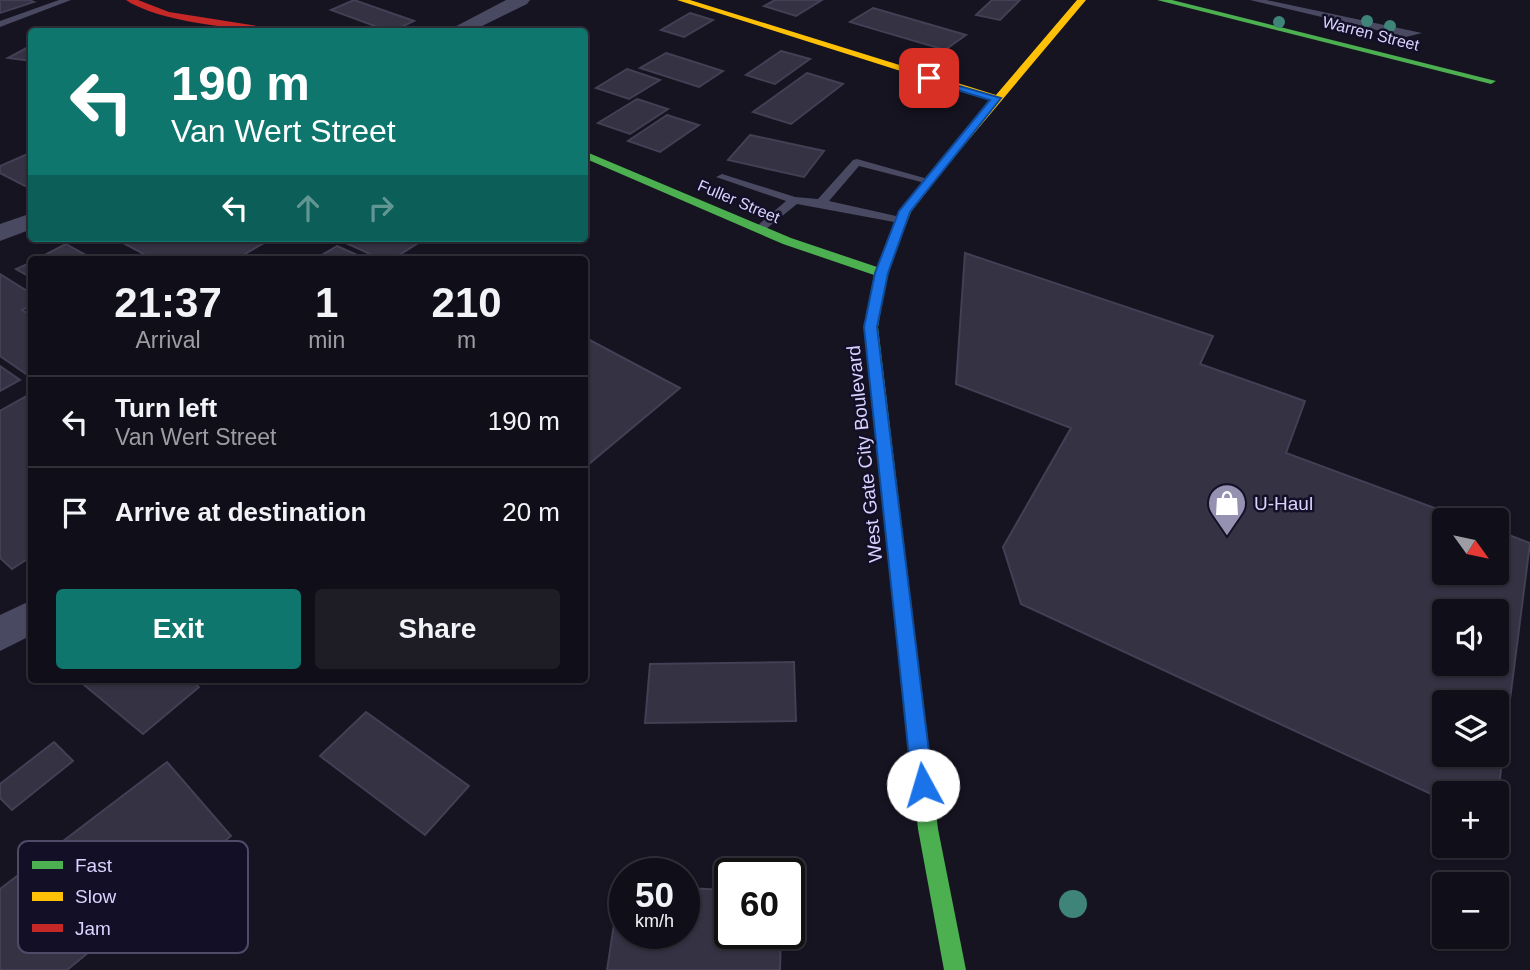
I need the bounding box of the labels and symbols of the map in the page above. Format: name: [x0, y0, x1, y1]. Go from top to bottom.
street label: Warren Street: [1321, 13, 1421, 54]
pin: [899, 48, 959, 108]
street label: Fuller Street: [695, 177, 783, 227]
street label: West Gate City Boulevard: [843, 344, 886, 564]
shop icon: U-Haul: [1206, 482, 1248, 537]
place label: U-Haul: [1254, 493, 1313, 514]
north arrow: [1432, 508, 1508, 584]
position arrow: [886, 748, 960, 822]
legend: [18, 841, 248, 953]
text: Fast: [75, 855, 113, 876]
speed limit sign: 60: [714, 858, 805, 949]
text: Slow: [75, 886, 116, 907]
text: Jam: [75, 918, 111, 939]

